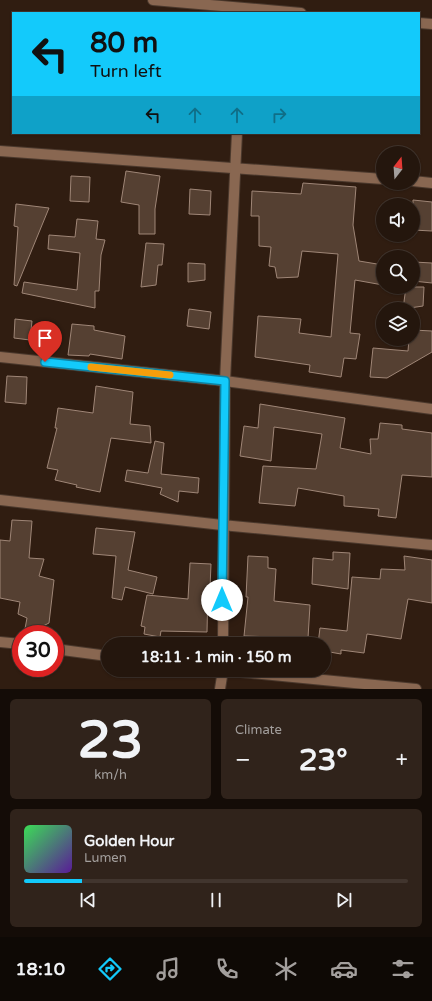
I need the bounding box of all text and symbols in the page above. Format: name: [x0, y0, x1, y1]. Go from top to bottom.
text: 80 m: [90, 26, 158, 60]
icon: left: [24, 28, 76, 80]
text: Turn left: [90, 60, 162, 82]
icon: left: [142, 104, 164, 126]
icon: ahead: [184, 104, 206, 126]
icon: ahead: [226, 104, 248, 126]
icon: right: [268, 104, 290, 126]
north arrow: [376, 146, 420, 190]
map controls: [376, 146, 420, 346]
button: sound: [376, 198, 420, 242]
button: search: [376, 250, 420, 294]
button: layers: [376, 302, 420, 346]
pin: [28, 321, 62, 362]
icon: arrive: [34, 327, 56, 349]
position arrow: [201, 579, 243, 621]
speed limit sign: 30: [12, 625, 64, 677]
text: 18:11 · 1 min · 150 m: [141, 648, 291, 666]
text: 23: [78, 709, 143, 772]
text: Climate: [235, 722, 282, 738]
text: 23°: [299, 742, 348, 779]
text: −: [235, 747, 251, 773]
text: +: [396, 747, 408, 773]
text: km/h: [94, 767, 127, 783]
text: Golden Hour: [84, 832, 174, 850]
text: Lumen: [84, 850, 127, 866]
icon: previous: [77, 889, 99, 911]
icon: pause: [205, 889, 227, 911]
icon: next: [333, 889, 355, 911]
icon: directions: [96, 955, 124, 983]
icon: music: [154, 955, 182, 983]
icon: phone: [213, 955, 241, 983]
icon: climate: [272, 955, 300, 983]
icon: car: [330, 955, 358, 983]
icon: filters: [389, 955, 417, 983]
text: 18:10: [15, 958, 65, 980]

